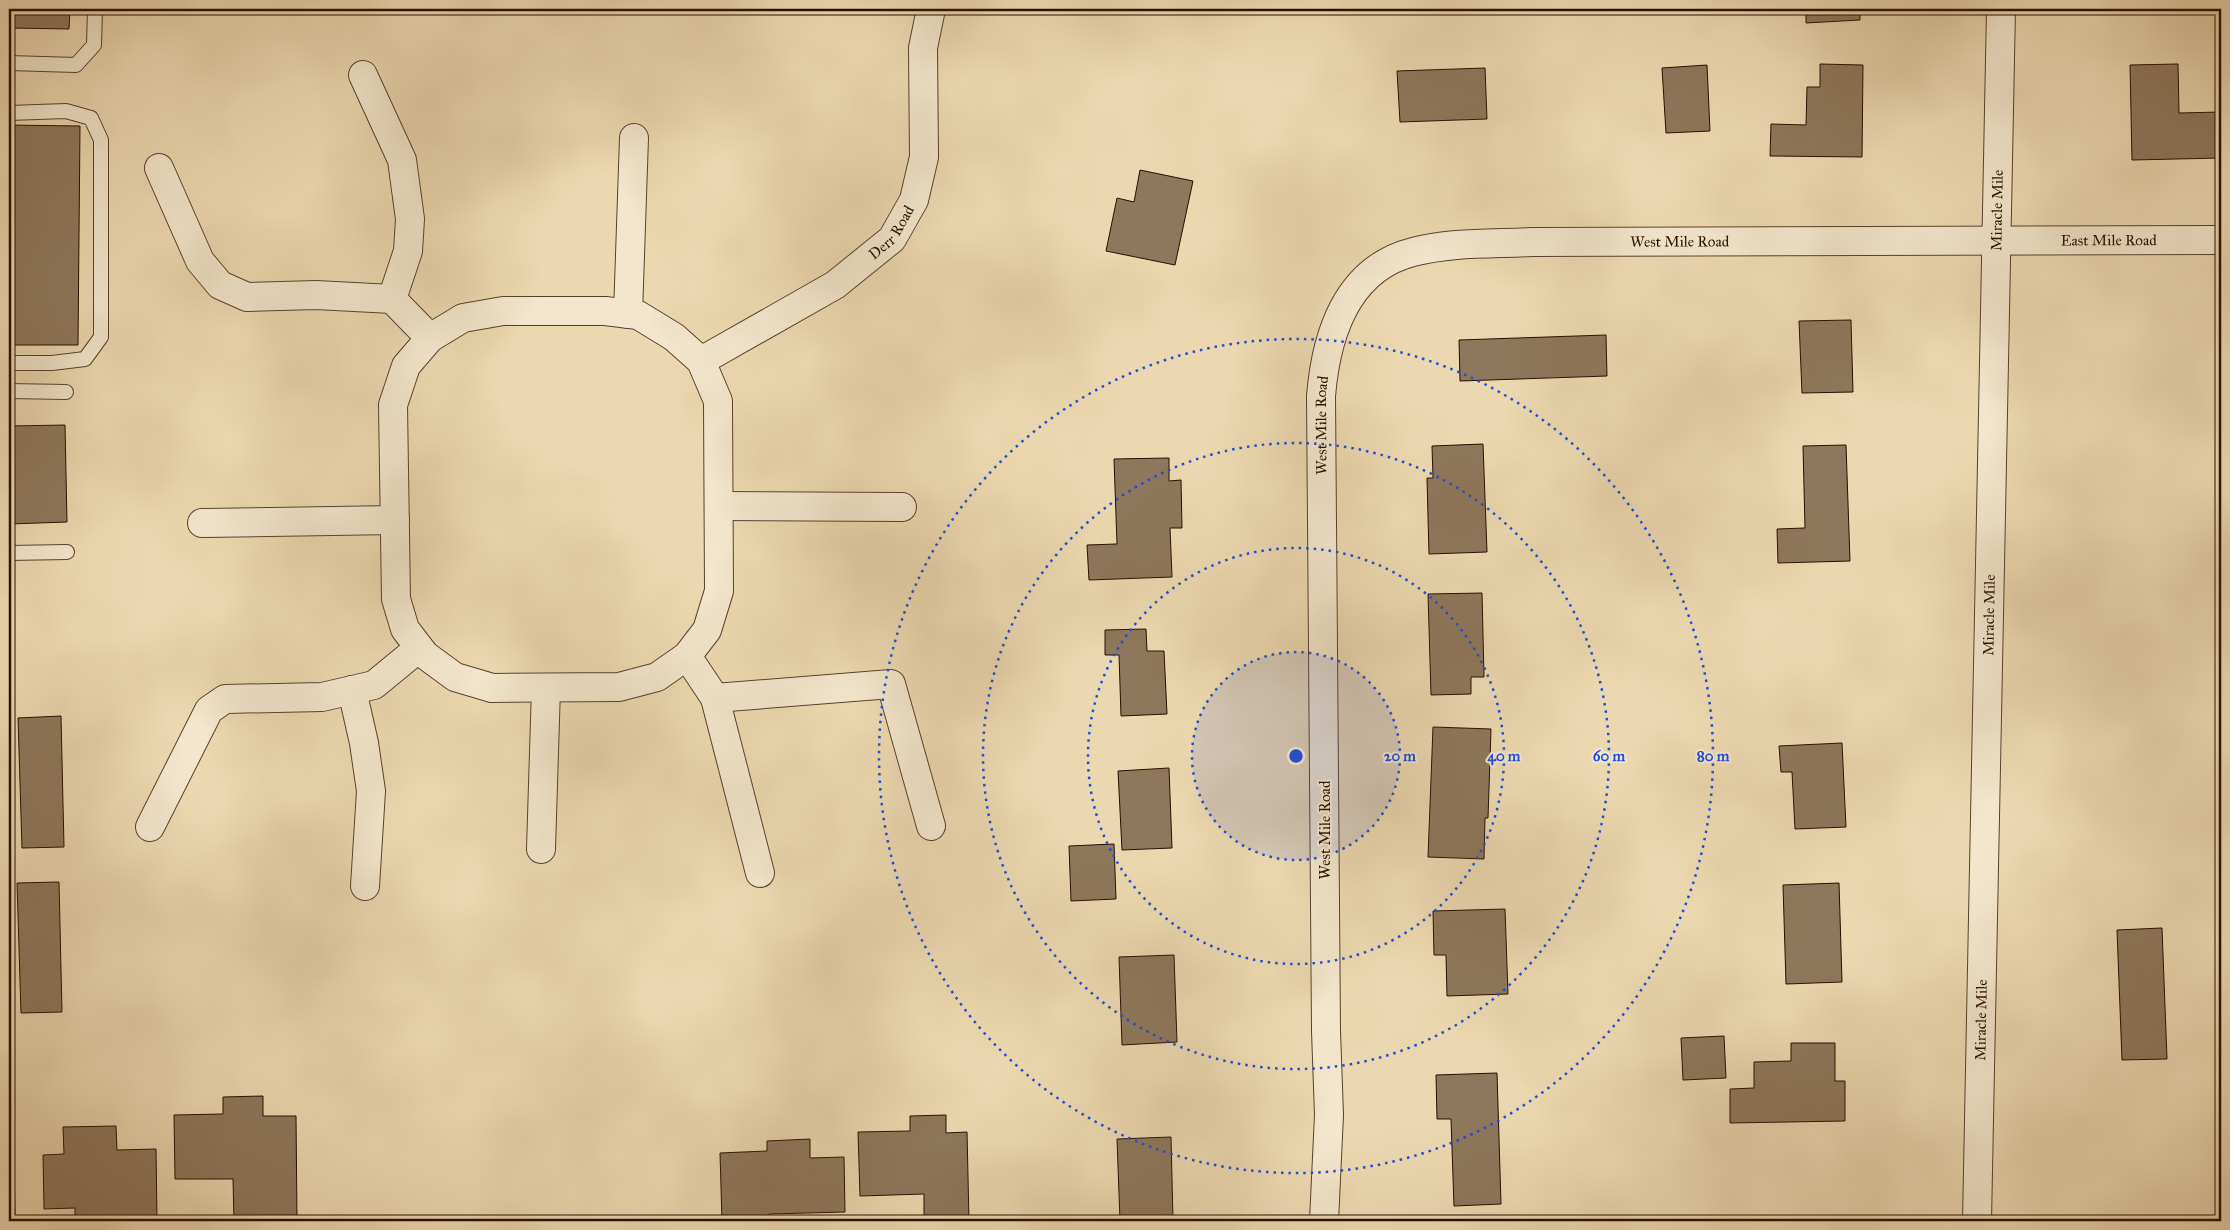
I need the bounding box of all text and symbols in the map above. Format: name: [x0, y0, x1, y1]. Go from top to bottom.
street label: Miracle Mile: [1987, 169, 2007, 251]
street label: Derr Road: [865, 202, 918, 263]
street label: East Mile Road: [2061, 231, 2157, 249]
street label: West Mile Road: [1630, 232, 1730, 251]
street label: West Mile Road: [1312, 374, 1332, 475]
street label: Miracle Mile: [1979, 574, 1999, 656]
centre of rings: [1287, 747, 1305, 765]
text: 20 m: [1384, 747, 1416, 765]
text: 40 m: [1488, 747, 1521, 766]
text: 60 m: [1593, 747, 1626, 765]
text: 80 m: [1697, 747, 1730, 765]
street label: West Mile Road: [1316, 780, 1334, 879]
street label: Miracle Mile: [1971, 979, 1991, 1061]

